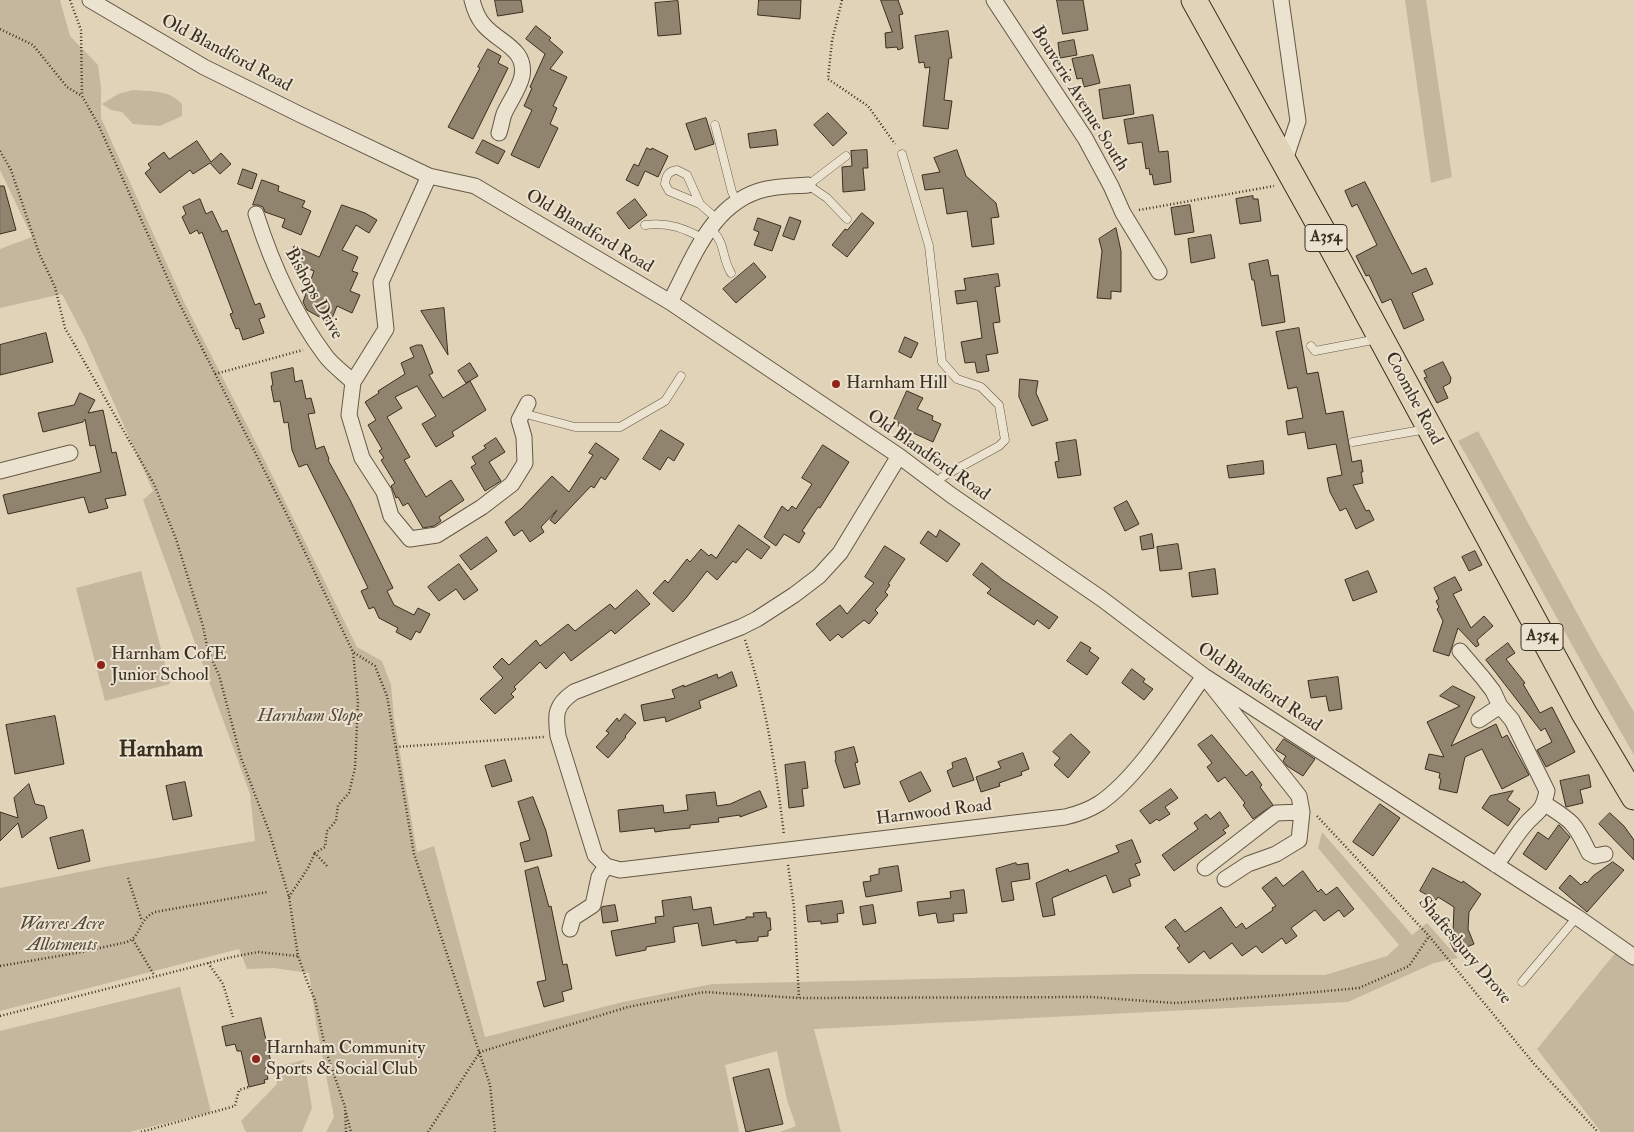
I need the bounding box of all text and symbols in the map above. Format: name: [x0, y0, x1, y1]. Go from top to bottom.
street label: Old Blandford Road: [157, 10, 295, 98]
street label: Bouverie Avenue South: [1026, 23, 1132, 175]
street label: Old Blandford Road: [521, 185, 657, 279]
road number: A354: [1305, 224, 1347, 252]
street label: Bishops Drive: [279, 245, 347, 343]
street label: Coombe Road: [1379, 349, 1447, 449]
place label: Harnham Hill: [846, 373, 947, 395]
marker: Harnham Hill: [830, 378, 842, 390]
street label: Old Blandford Road: [862, 406, 994, 506]
road number: A354: [1521, 624, 1563, 650]
street label: Old Blandford Road: [1193, 639, 1325, 737]
place label: Harnham CofE Junior School: [111, 644, 226, 686]
marker: Harnham CofE Junior School: [95, 659, 107, 671]
park label: Harnham Slope: [258, 706, 362, 728]
district label: Harnham: [119, 738, 203, 764]
street label: Harnwood Road: [875, 795, 993, 831]
street label: Shaftesbury Drove: [1413, 893, 1515, 1009]
park label: Warres Acre Allotments: [20, 914, 104, 956]
place label: Harnham Community Sports & Social Club: [266, 1038, 425, 1080]
marker: Harnham Community Sports & Social Club: [250, 1053, 262, 1065]

